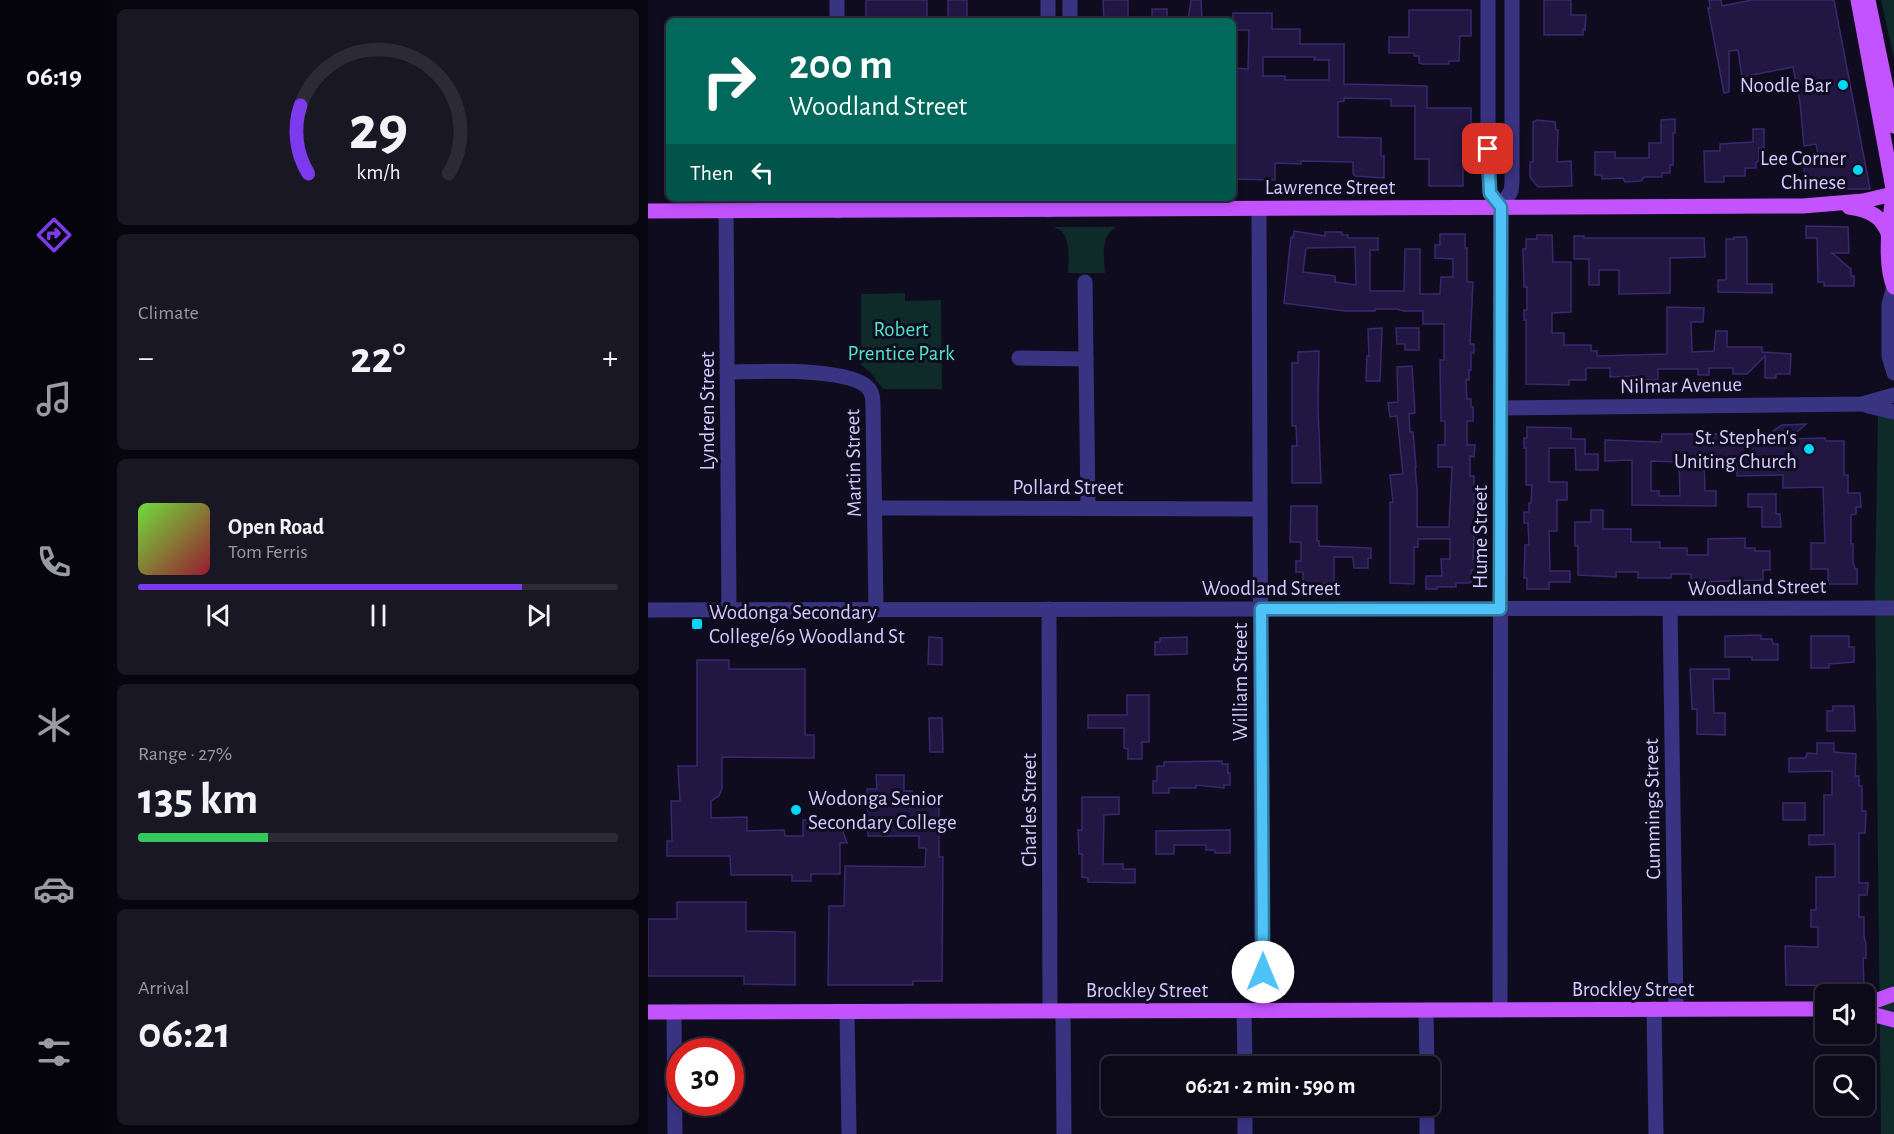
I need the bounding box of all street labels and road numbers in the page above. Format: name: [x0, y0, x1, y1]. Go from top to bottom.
street label: Lawrence Street: [1265, 177, 1395, 198]
street label: Lyndren Street: [697, 351, 718, 471]
street label: Nilmar Avenue: [1620, 374, 1742, 397]
street label: Martin Street: [842, 408, 865, 517]
street label: Pollard Street: [1013, 477, 1124, 498]
street label: Hume Street: [1470, 485, 1491, 589]
street label: Woodland Street: [1688, 576, 1827, 599]
street label: Woodland Street: [1202, 578, 1341, 599]
street label: William Street: [1230, 622, 1251, 741]
street label: Cummings Street: [1641, 738, 1664, 880]
street label: Charles Street: [1019, 753, 1040, 867]
street label: Brockley Street: [1572, 979, 1695, 1000]
street label: Brockley Street: [1086, 980, 1209, 1001]

